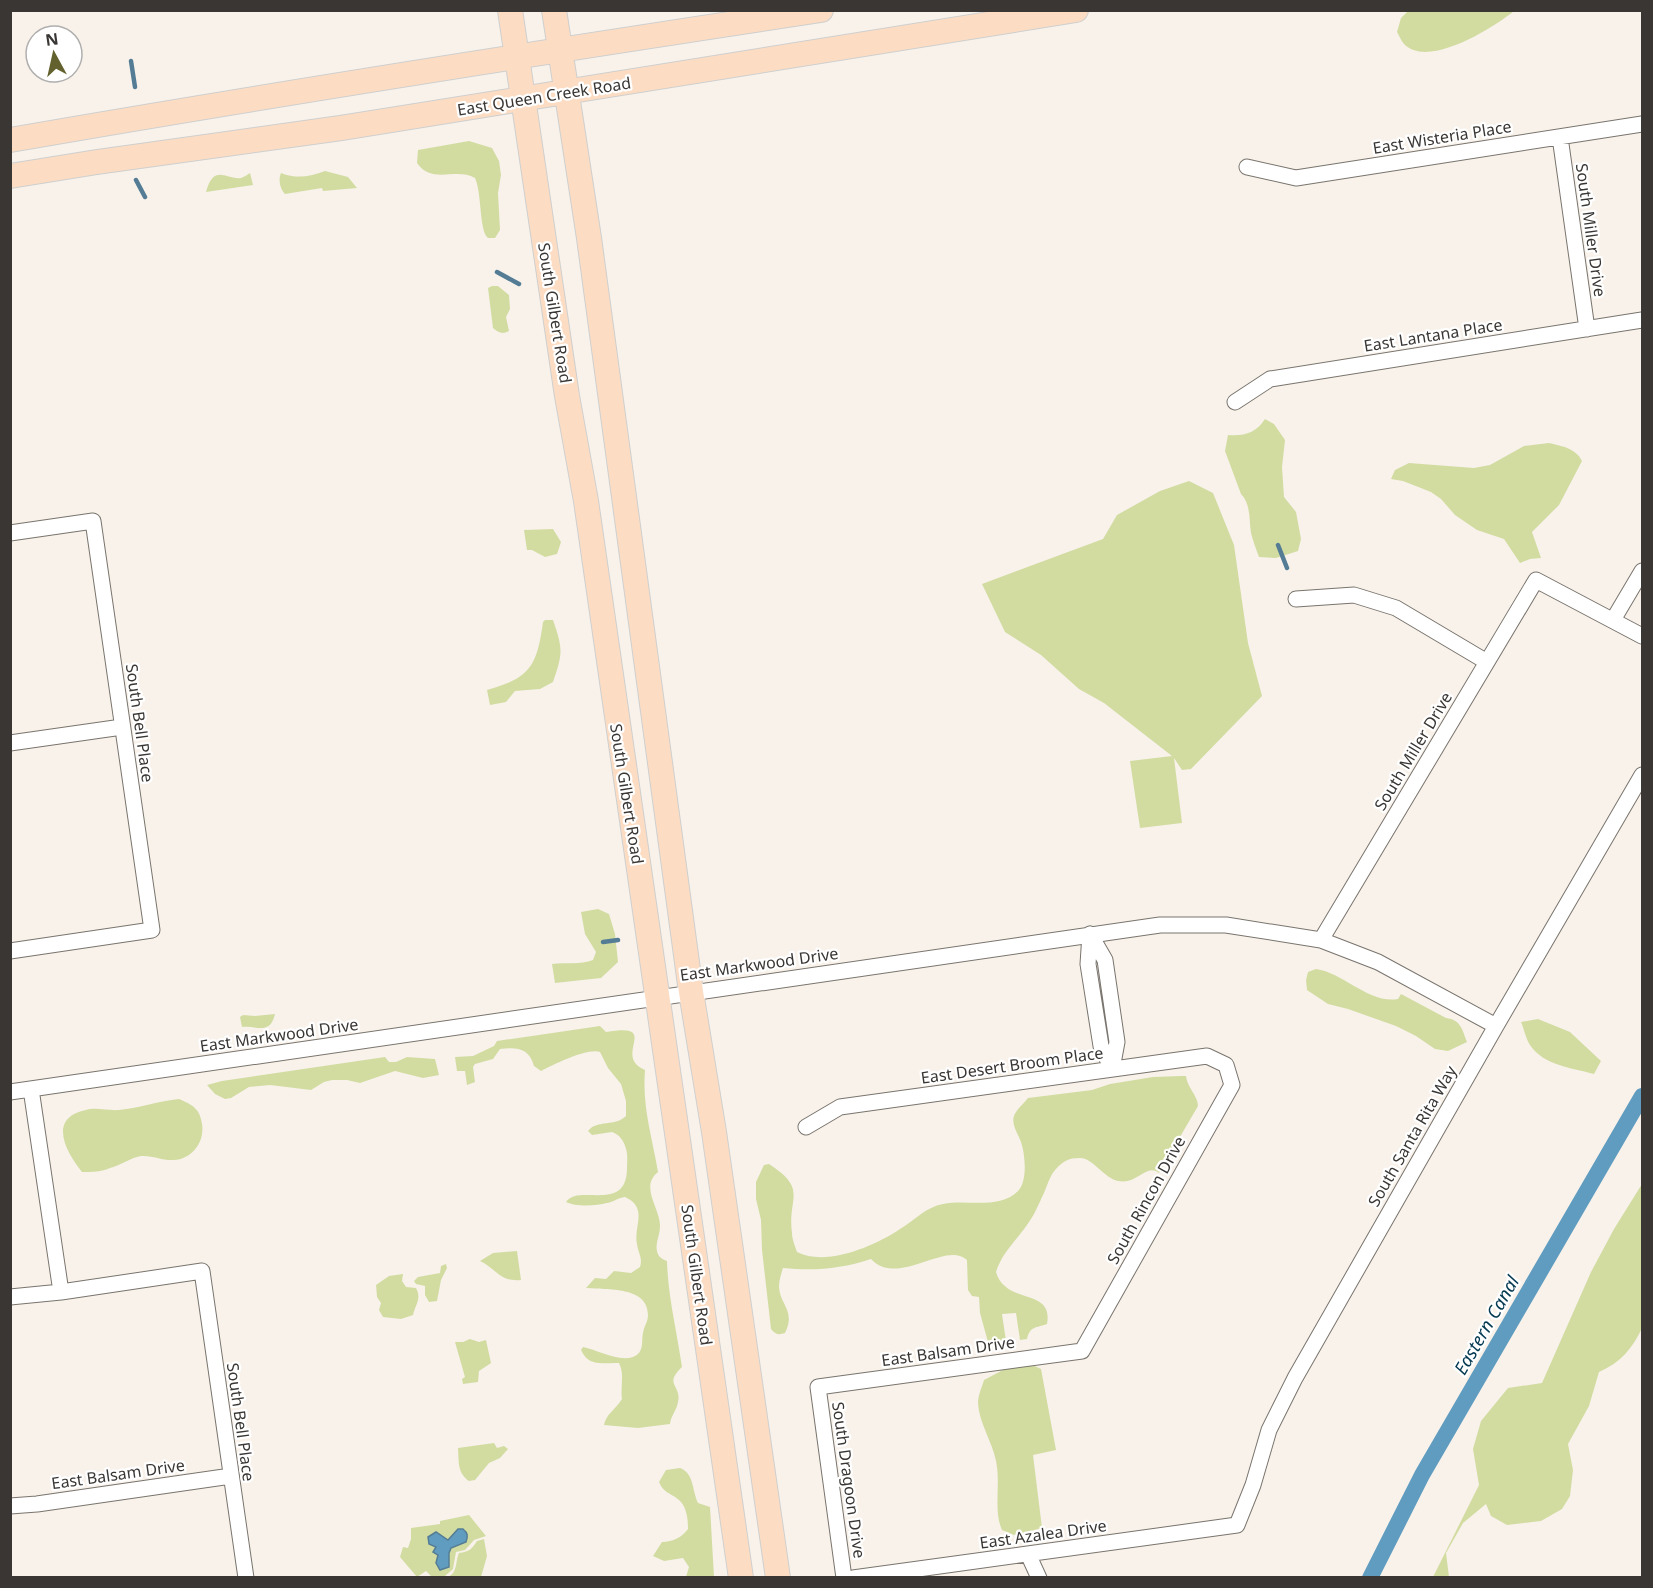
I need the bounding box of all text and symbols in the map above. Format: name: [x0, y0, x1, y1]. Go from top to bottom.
north arrow: [24, 24, 84, 84]
text: N: [44, 27, 60, 51]
street label: East Queen Creek Road: [456, 71, 632, 121]
street label: East Wisteria Place: [1371, 115, 1513, 159]
street label: South Miller Drive: [1571, 162, 1611, 298]
street label: South Gilbert Road: [533, 241, 577, 385]
street label: East Lantana Place: [1362, 313, 1504, 357]
street label: South Bell Place: [121, 662, 159, 784]
street label: South Miller Drive: [1369, 688, 1457, 814]
street label: South Gilbert Road: [605, 722, 649, 866]
street label: East Markwood Drive: [678, 942, 840, 986]
street label: East Markwood Drive: [198, 1013, 360, 1057]
street label: East Desert Broom Place: [919, 1041, 1105, 1089]
street label: South Santa Rita Way: [1363, 1061, 1462, 1211]
street label: South Rincon Drive: [1102, 1132, 1190, 1268]
street label: South Gilbert Road: [676, 1203, 718, 1347]
water label: Eastern Canal: [1448, 1271, 1524, 1379]
street label: East Balsam Drive: [880, 1331, 1016, 1371]
street label: South Bell Place: [222, 1361, 260, 1483]
street label: South Dragoon Drive: [827, 1400, 871, 1560]
street label: East Balsam Drive: [50, 1454, 186, 1494]
street label: East Azalea Drive: [978, 1514, 1108, 1554]

